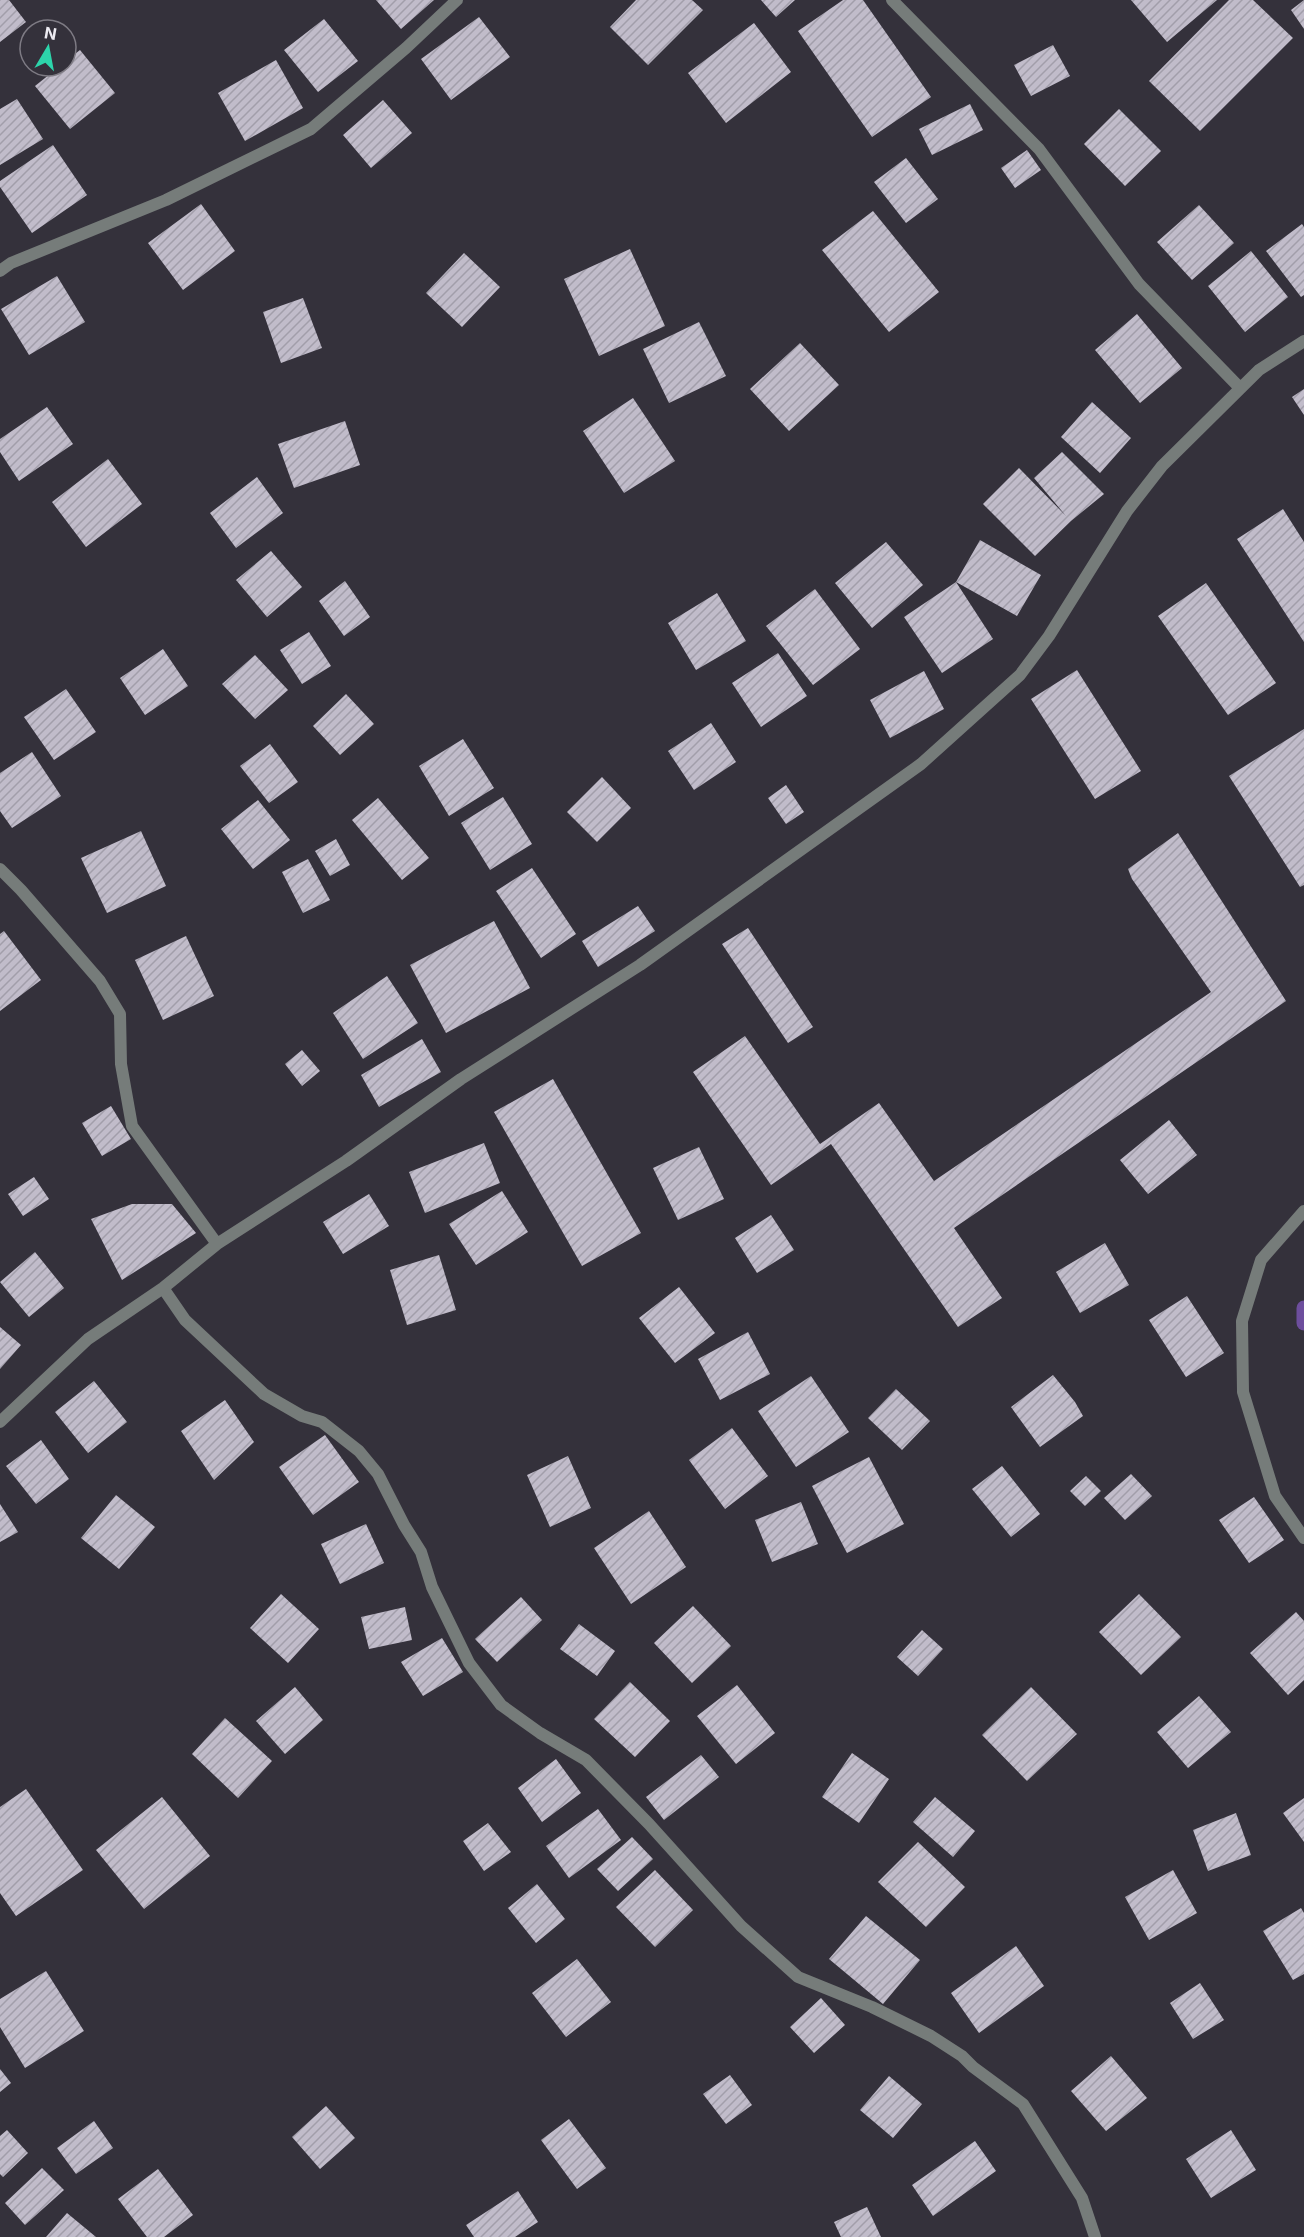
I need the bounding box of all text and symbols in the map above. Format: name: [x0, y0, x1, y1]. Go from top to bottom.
north arrow: [18, 18, 78, 78]
text: N: [43, 22, 58, 44]

